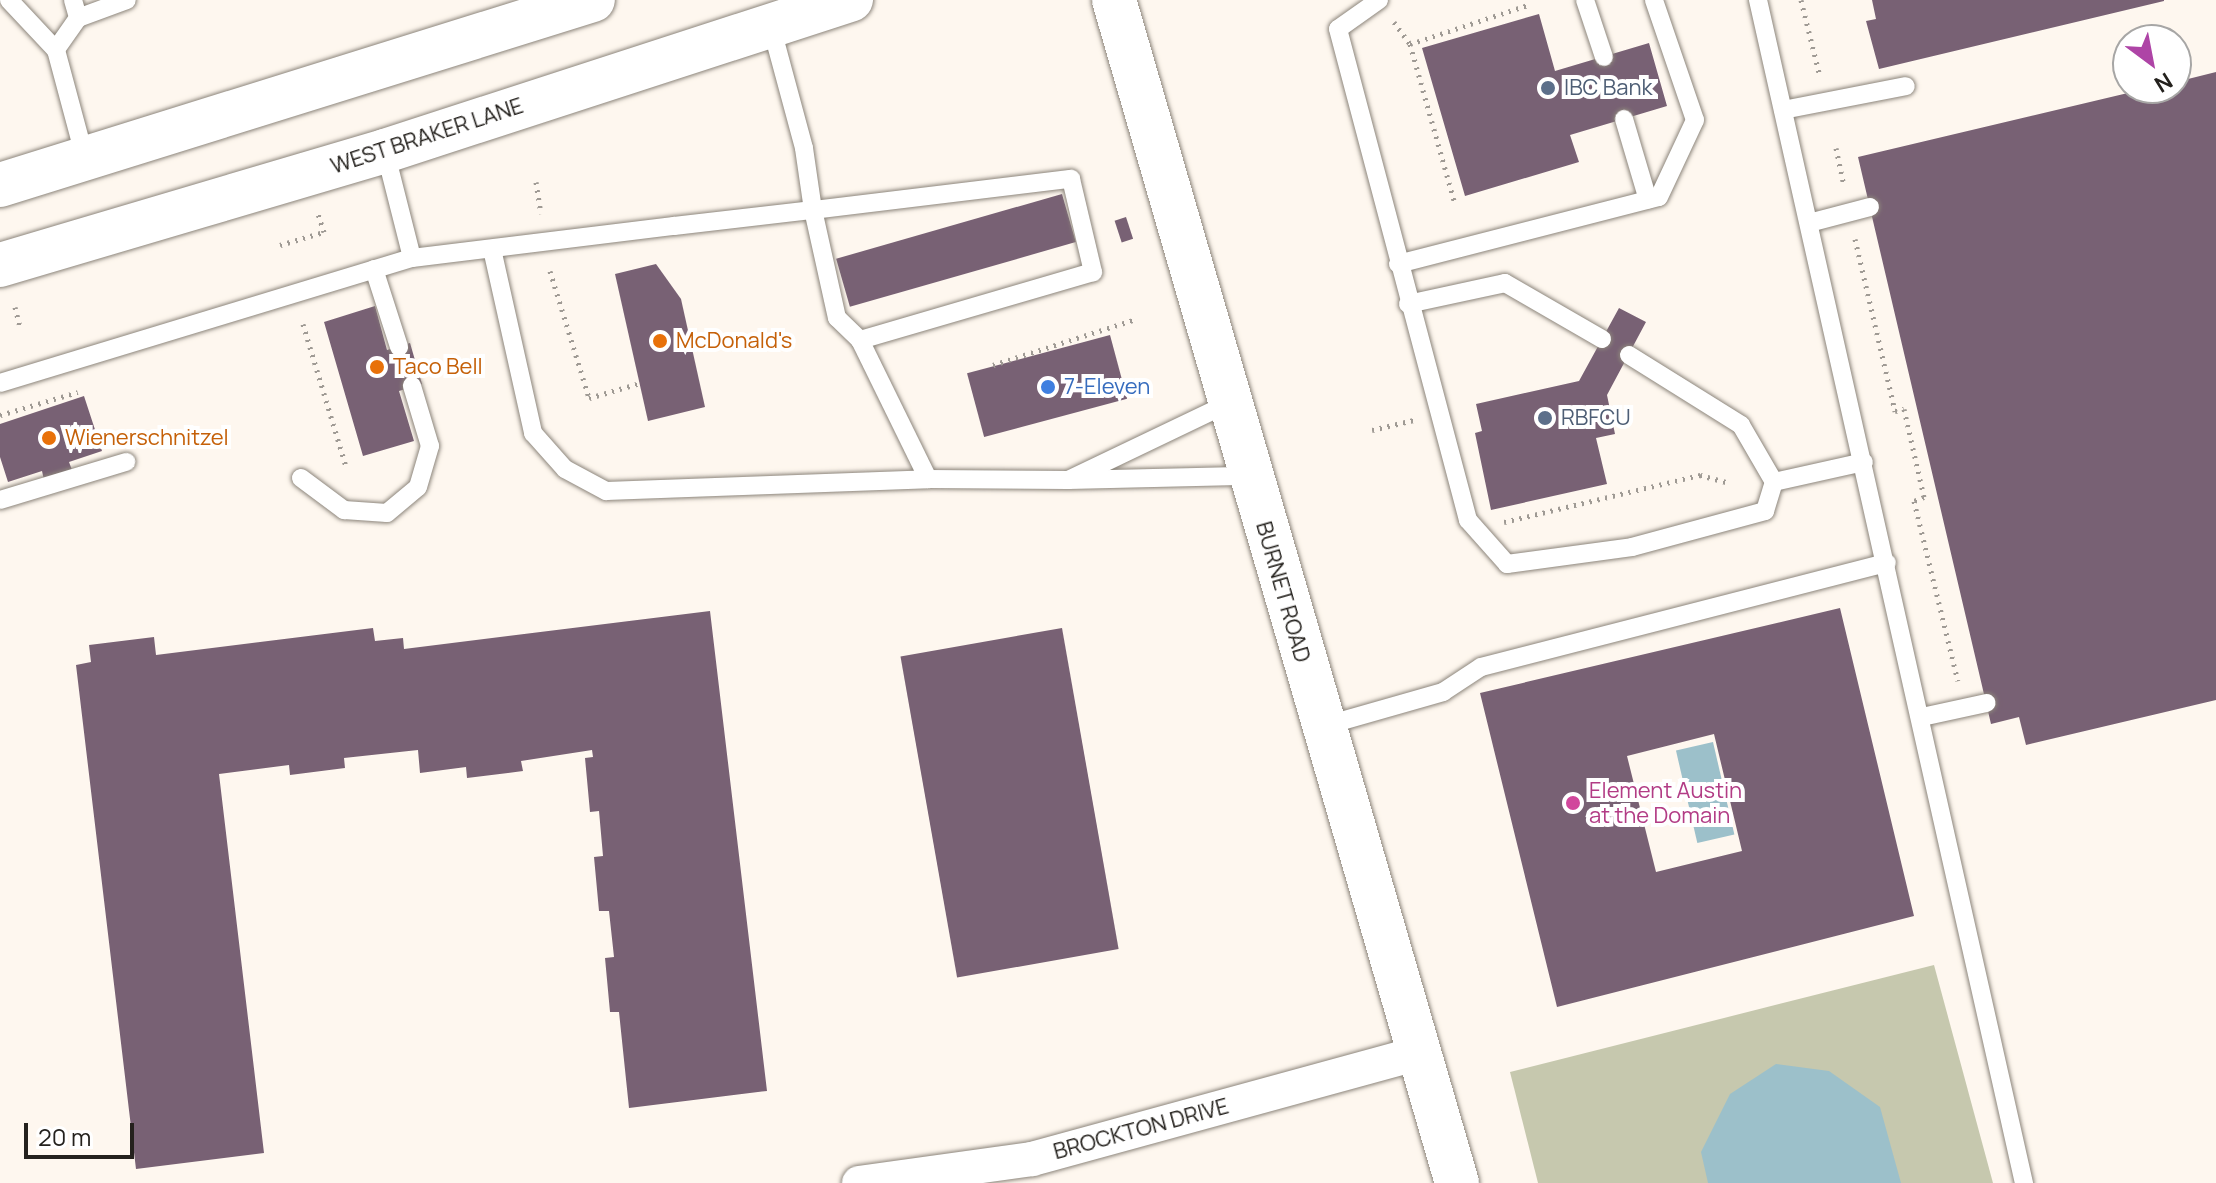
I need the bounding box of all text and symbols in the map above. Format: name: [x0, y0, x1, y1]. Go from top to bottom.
north arrow: [2112, 24, 2192, 104]
text: N: [2149, 66, 2178, 100]
place label: IBC Bank: [1564, 75, 1652, 101]
marker: IBC Bank: [1539, 79, 1557, 97]
street label: WEST BRAKER LANE: [327, 92, 527, 180]
place label: McDonald's: [676, 328, 792, 354]
marker: McDonald's: [651, 332, 669, 350]
place label: Taco Bell: [393, 354, 483, 380]
marker: Taco Bell: [368, 358, 386, 376]
place label: 7-Eleven: [1064, 374, 1150, 400]
marker: 7-Eleven: [1039, 378, 1057, 396]
place label: RBFCU: [1561, 405, 1631, 431]
marker: RBFCU: [1536, 409, 1554, 427]
place label: Wienerschnitzel: [65, 425, 229, 451]
marker: Wienerschnitzel: [40, 429, 58, 447]
street label: BURNET ROAD: [1250, 518, 1316, 666]
place label: Element Austin at the Domain: [1589, 777, 1742, 828]
marker: Element Austin at the Domain: [1564, 794, 1582, 812]
street label: BROCKTON DRIVE: [1051, 1093, 1231, 1165]
scale bar: [28, 1107, 138, 1157]
text: 20 m: [38, 1120, 91, 1153]

